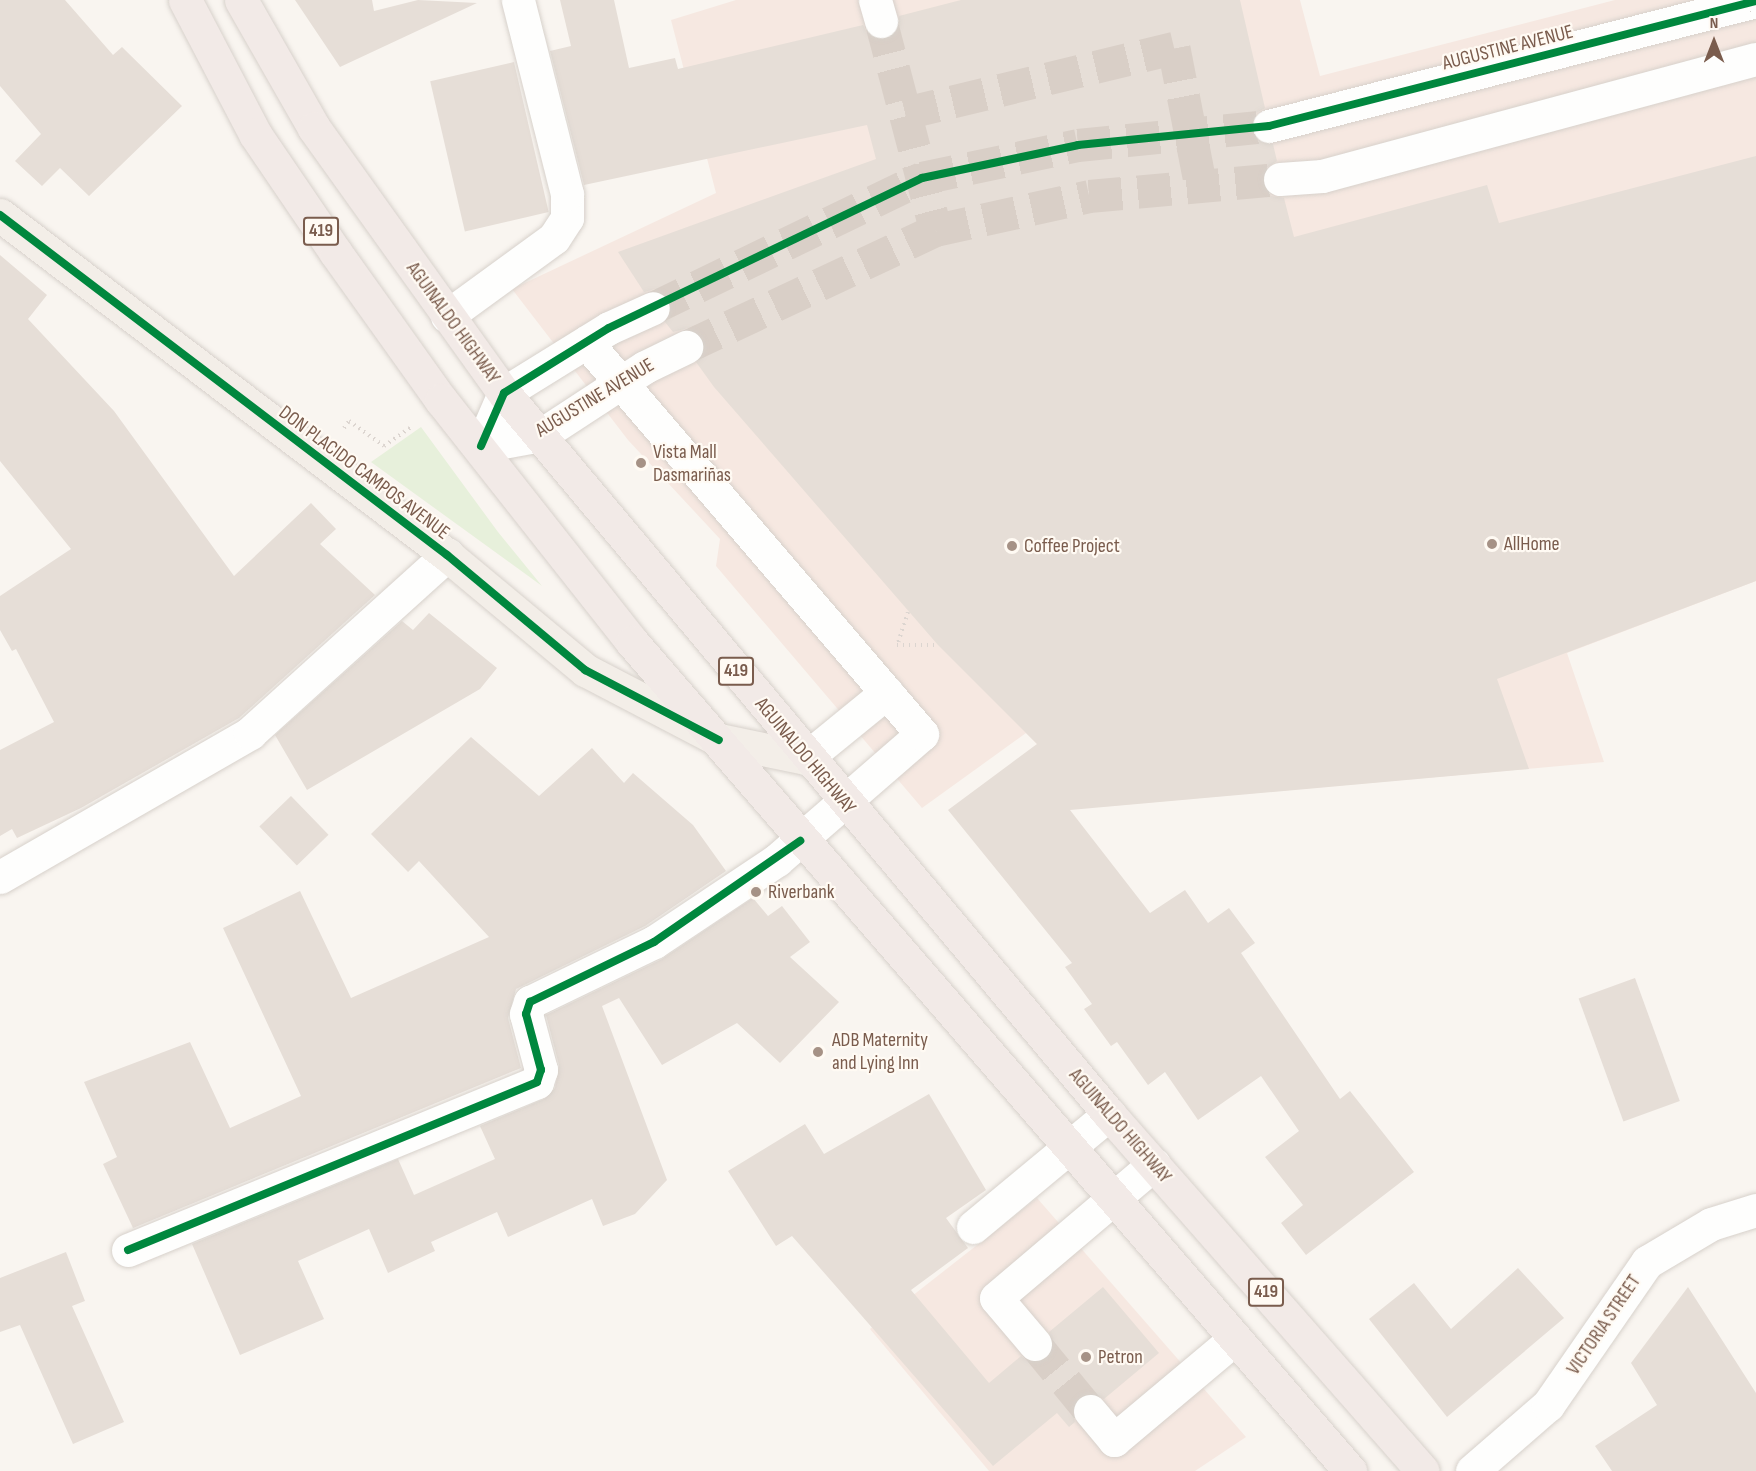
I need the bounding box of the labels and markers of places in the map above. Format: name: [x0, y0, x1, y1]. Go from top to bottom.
place label: Vista Mall Dasmariñas: [653, 440, 731, 487]
marker: Vista Mall Dasmariñas: [634, 456, 648, 470]
place label: AllHome: [1504, 532, 1560, 556]
place label: Coffee Project: [1024, 534, 1120, 558]
marker: AllHome: [1485, 537, 1499, 551]
marker: Coffee Project: [1005, 539, 1019, 553]
place label: Riverbank: [768, 880, 834, 904]
marker: Riverbank: [749, 885, 763, 899]
place label: ADB Maternity and Lying Inn: [832, 1028, 928, 1075]
marker: ADB Maternity and Lying Inn: [809, 1043, 827, 1061]
place label: Petron: [1098, 1345, 1143, 1369]
marker: Petron: [1079, 1350, 1093, 1364]

